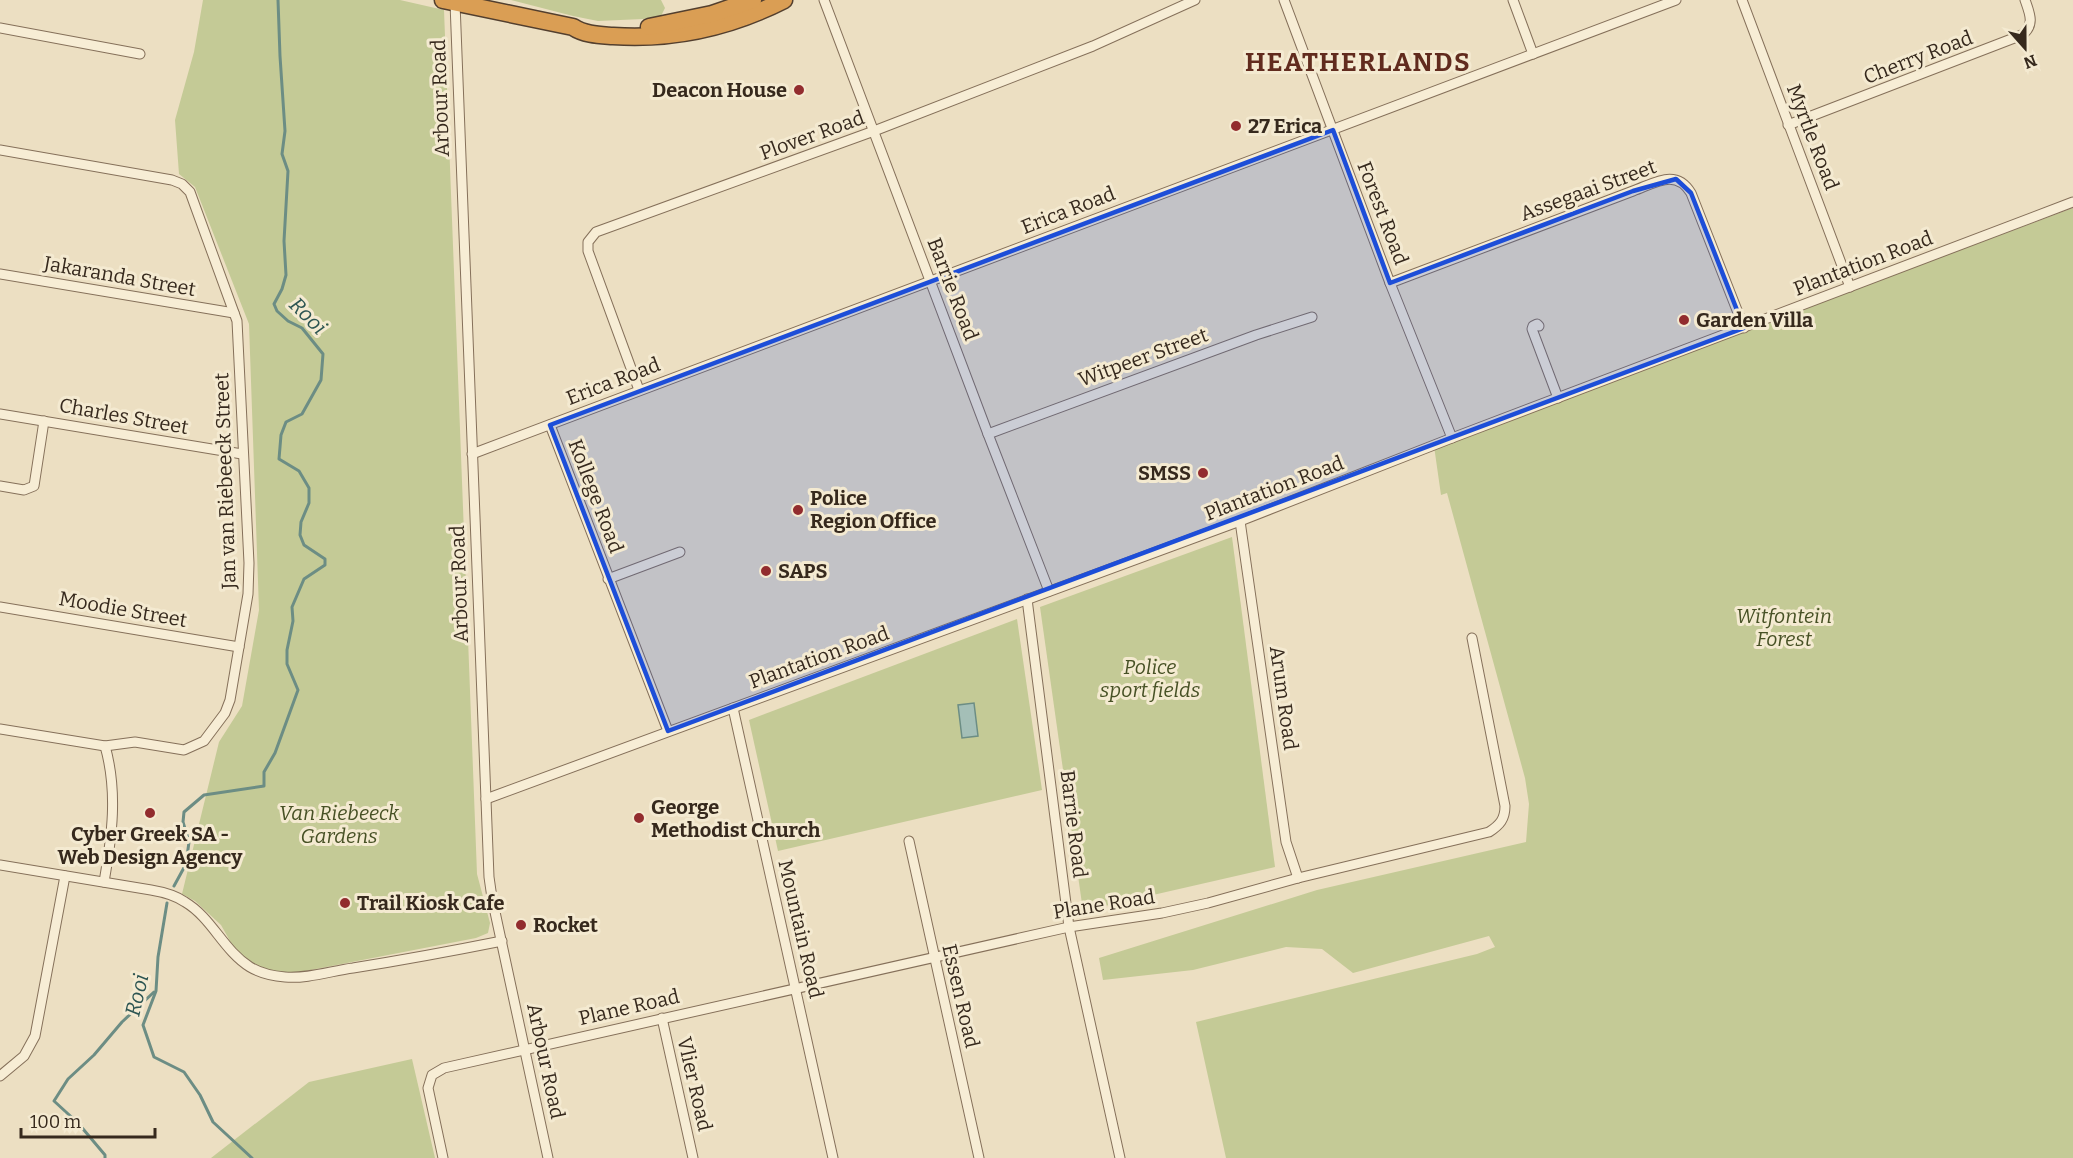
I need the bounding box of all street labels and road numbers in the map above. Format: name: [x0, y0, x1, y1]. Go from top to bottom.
street label: Cherry Road: [1860, 25, 1976, 89]
street label: Arbour Road: [426, 39, 454, 157]
street label: Myrtle Road: [1782, 81, 1844, 193]
street label: Plover Road: [756, 105, 868, 165]
street label: Assegaai Street: [1517, 154, 1659, 226]
street label: Forest Road: [1352, 158, 1414, 268]
street label: Erica Road: [1018, 181, 1118, 239]
street label: Plantation Road: [1790, 225, 1936, 301]
street label: Barrie Road: [922, 234, 984, 344]
street label: Jakaranda Street: [41, 251, 198, 301]
street label: Witpeer Street: [1075, 322, 1211, 392]
street label: Erica Road: [563, 352, 663, 410]
street label: Jan van Riebeeck Street: [209, 372, 241, 591]
street label: Charles Street: [57, 393, 191, 439]
street label: Kollege Road: [563, 436, 629, 557]
street label: Plantation Road: [1201, 450, 1347, 526]
street label: Arbour Road: [445, 525, 473, 643]
street label: Moodie Street: [57, 586, 189, 632]
street label: Plantation Road: [746, 621, 892, 693]
street label: Arum Road: [1265, 644, 1303, 752]
street label: Barrie Road: [1055, 769, 1093, 879]
street label: Mountain Road: [773, 857, 829, 1001]
street label: Plane Road: [1051, 884, 1157, 924]
street label: Essen Road: [937, 942, 985, 1050]
street label: Plane Road: [576, 984, 682, 1030]
street label: Arbour Road: [522, 1001, 570, 1121]
street label: Vlier Road: [672, 1034, 718, 1134]

